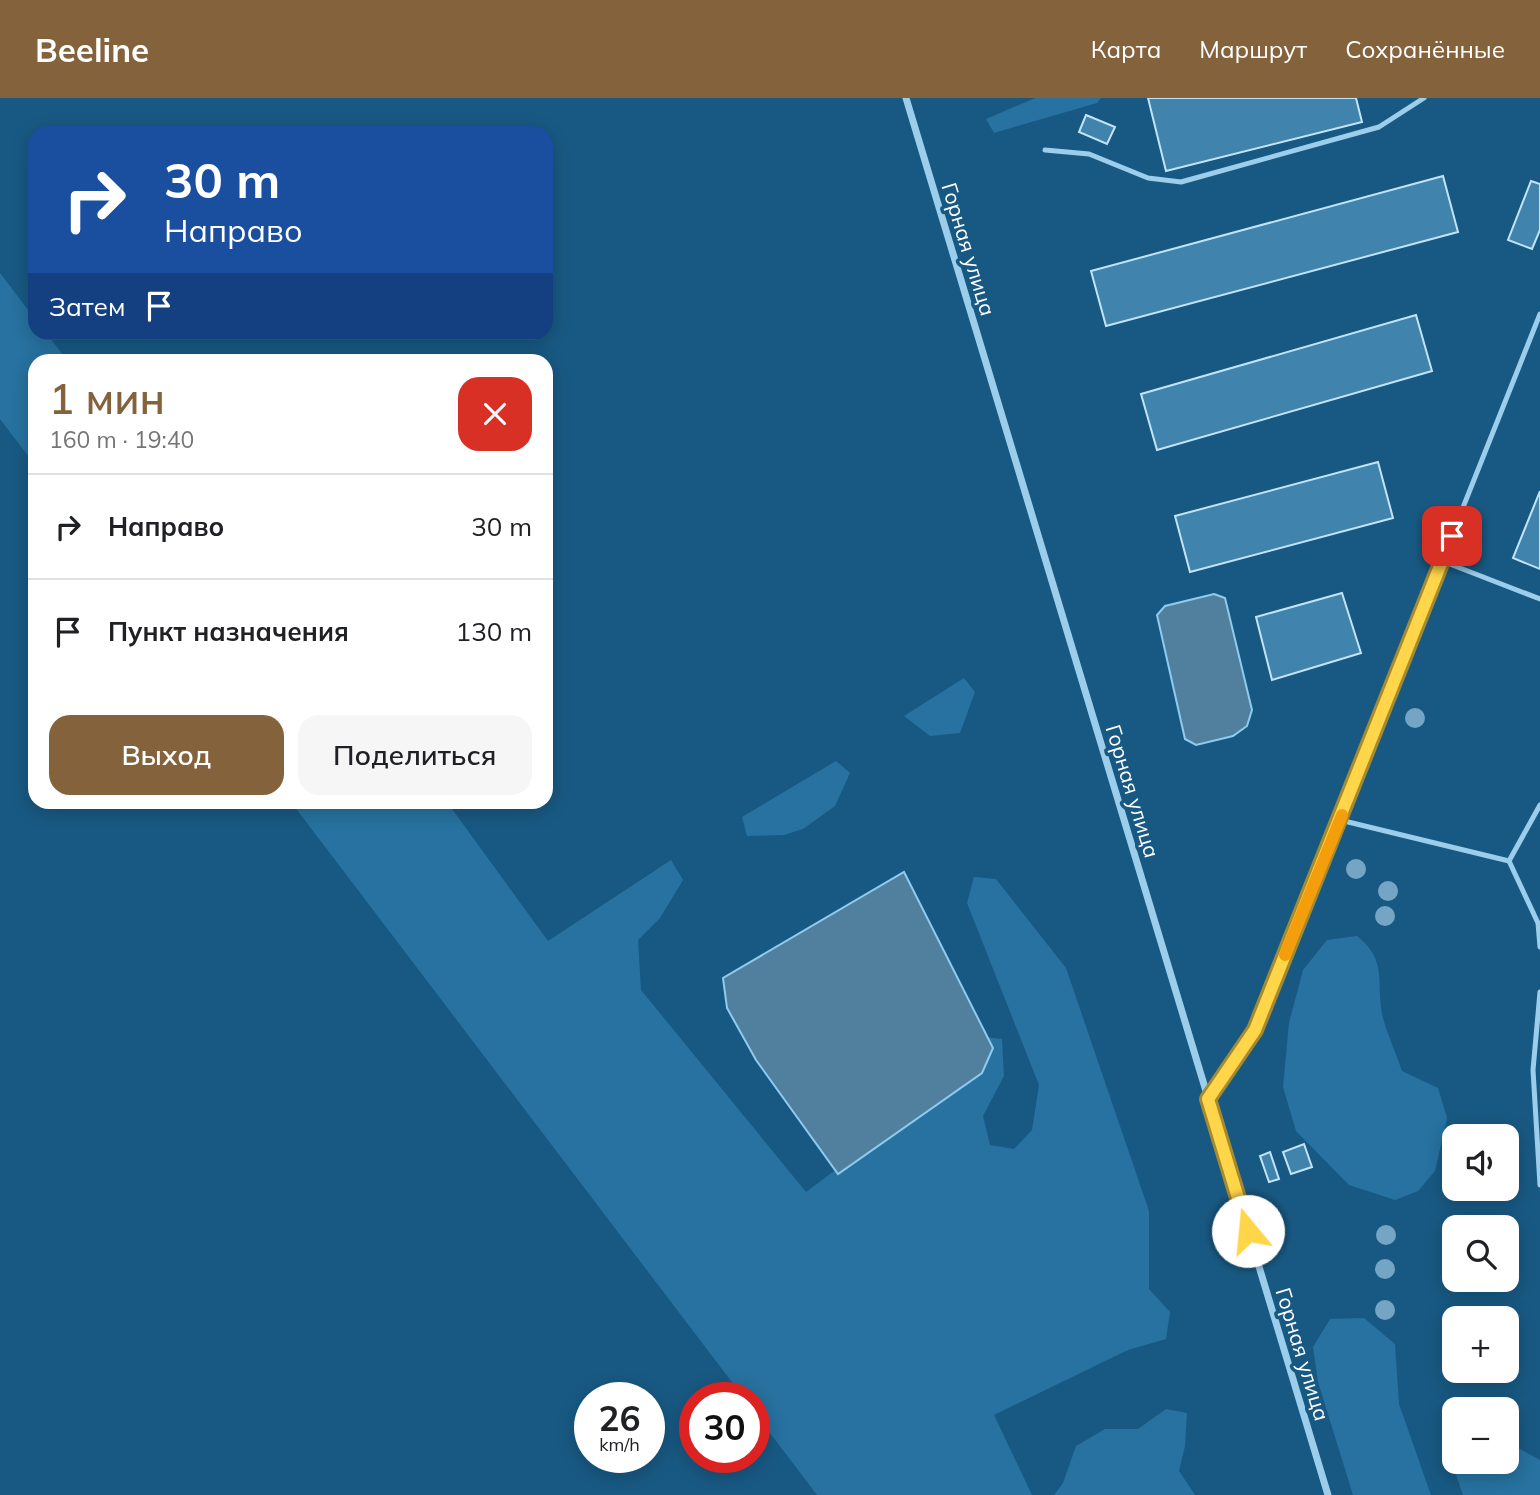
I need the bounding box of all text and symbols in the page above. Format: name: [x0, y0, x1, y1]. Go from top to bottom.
text: Beeline: [35, 29, 149, 70]
text: Карта: [1091, 34, 1161, 64]
text: Маршрут: [1199, 34, 1307, 64]
text: Сохранённые: [1345, 34, 1505, 64]
text: 30 m: [164, 149, 280, 210]
icon: right: [49, 154, 140, 245]
street label: Горная улица: [936, 179, 1002, 319]
text: Направо: [164, 210, 303, 250]
icon: arrive: [140, 287, 178, 325]
text: Затем: [49, 290, 126, 323]
text: 1 мин: [49, 372, 165, 425]
button: close: [458, 377, 532, 451]
text: 160 m · 19:40: [49, 425, 194, 454]
pin: [1422, 506, 1482, 566]
icon: right: [49, 508, 87, 546]
text: Направо: [108, 510, 224, 543]
text: 30 m: [471, 510, 532, 543]
icon: arrive: [1433, 517, 1471, 555]
icon: arrive: [49, 613, 87, 651]
text: Пункт назначения: [108, 615, 349, 648]
text: 130 m: [456, 615, 532, 648]
button: Выход: [49, 715, 284, 795]
button: Поделиться: [298, 715, 532, 795]
street label: Горная улица: [1100, 721, 1166, 861]
map controls: [1442, 1124, 1519, 1474]
button: sound: [1442, 1124, 1519, 1201]
position arrow: [1211, 1194, 1285, 1268]
button: search: [1442, 1215, 1519, 1292]
street label: Горная улица: [1270, 1284, 1336, 1424]
button: +: [1442, 1306, 1519, 1383]
speed limit sign: 30: [679, 1382, 770, 1473]
text: 26: [598, 1396, 641, 1440]
button: −: [1442, 1397, 1519, 1474]
text: km/h: [599, 1433, 640, 1456]

